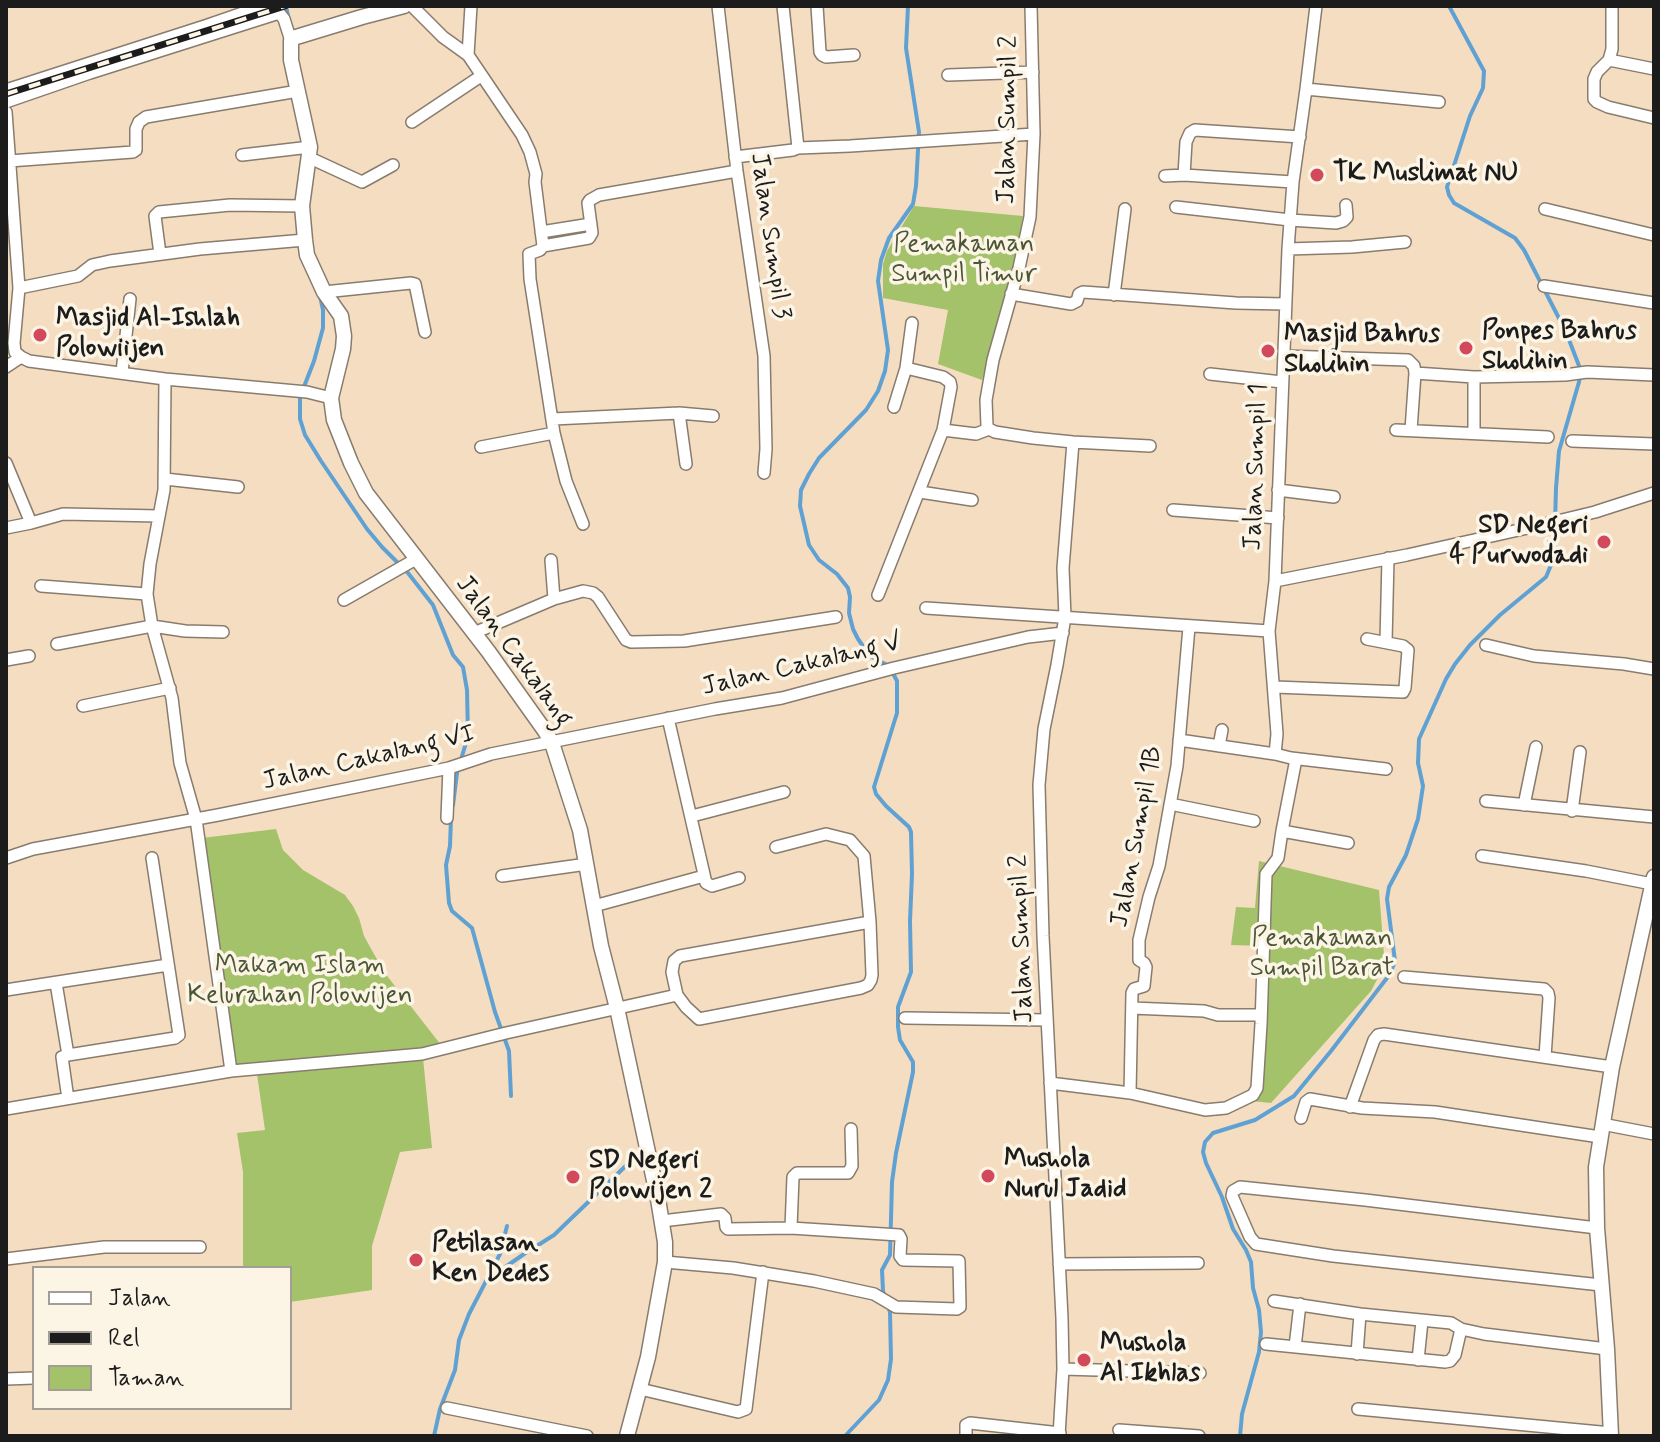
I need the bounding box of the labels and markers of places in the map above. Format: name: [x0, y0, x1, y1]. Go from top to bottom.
place label: TK Muslimat NU: [1333, 159, 1518, 191]
marker: TK Muslimat NU: [1308, 166, 1326, 184]
place label: Masjid Al-Ishlah Polowiijen: [56, 304, 240, 366]
place label: Ponpes Bahrus Sholihin: [1482, 317, 1637, 378]
place label: Masjid Bahrus Sholihin: [1284, 320, 1440, 382]
marker: Masjid Al-Ishlah Polowiijen: [31, 326, 49, 344]
marker: Ponpes Bahrus Sholihin: [1457, 339, 1475, 357]
marker: Masjid Bahrus Sholihin: [1259, 342, 1277, 360]
place label: SD Negeri 4 Purwodadi: [1449, 511, 1588, 572]
marker: SD Negeri 4 Purwodadi: [1595, 533, 1613, 551]
place label: Mushola Nurul Jadid: [1004, 1145, 1126, 1206]
place label: SD Negeri Polowijen 2: [589, 1146, 712, 1208]
marker: Mushola Nurul Jadid: [979, 1167, 997, 1185]
marker: SD Negeri Polowijen 2: [564, 1168, 582, 1186]
place label: Petilasan Ken Dedes: [432, 1229, 549, 1290]
marker: Petilasan Ken Dedes: [407, 1251, 425, 1269]
place label: Mushola Al Ikhlas: [1100, 1329, 1200, 1390]
marker: Mushola Al Ikhlas: [1075, 1351, 1093, 1369]

